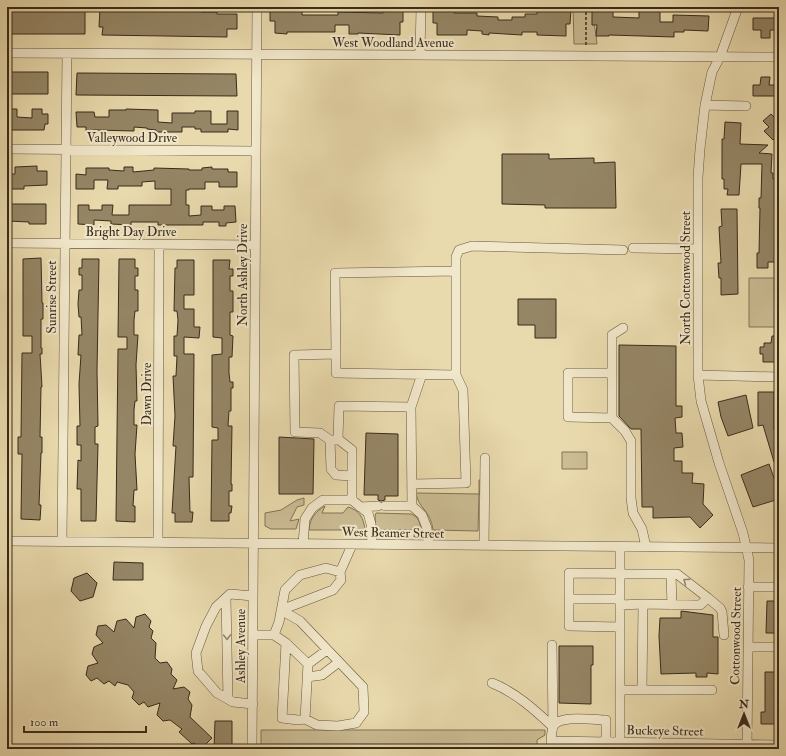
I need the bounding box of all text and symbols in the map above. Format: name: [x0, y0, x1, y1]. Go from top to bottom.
street label: West Woodland Avenue: [331, 35, 455, 51]
street label: Valleywood Drive: [87, 130, 178, 147]
street label: North Cottonwood Street: [678, 211, 694, 345]
street label: North Ashley Drive: [235, 223, 252, 326]
street label: Bright Day Drive: [86, 224, 177, 241]
street label: Sunrise Street: [44, 261, 60, 333]
street label: Dawn Drive: [139, 362, 155, 426]
street label: West Beamer Street: [341, 524, 444, 542]
one-way arrow: [684, 579, 691, 586]
street label: Cottonwood Street: [727, 587, 745, 685]
street label: Ashley Avenue: [233, 608, 250, 684]
one-way arrow: [222, 634, 231, 640]
north arrow: [724, 694, 764, 734]
text: N: [738, 698, 750, 711]
scale bar: [24, 708, 146, 734]
text: 100 m: [30, 715, 59, 730]
street label: Buckeye Street: [626, 722, 704, 741]

